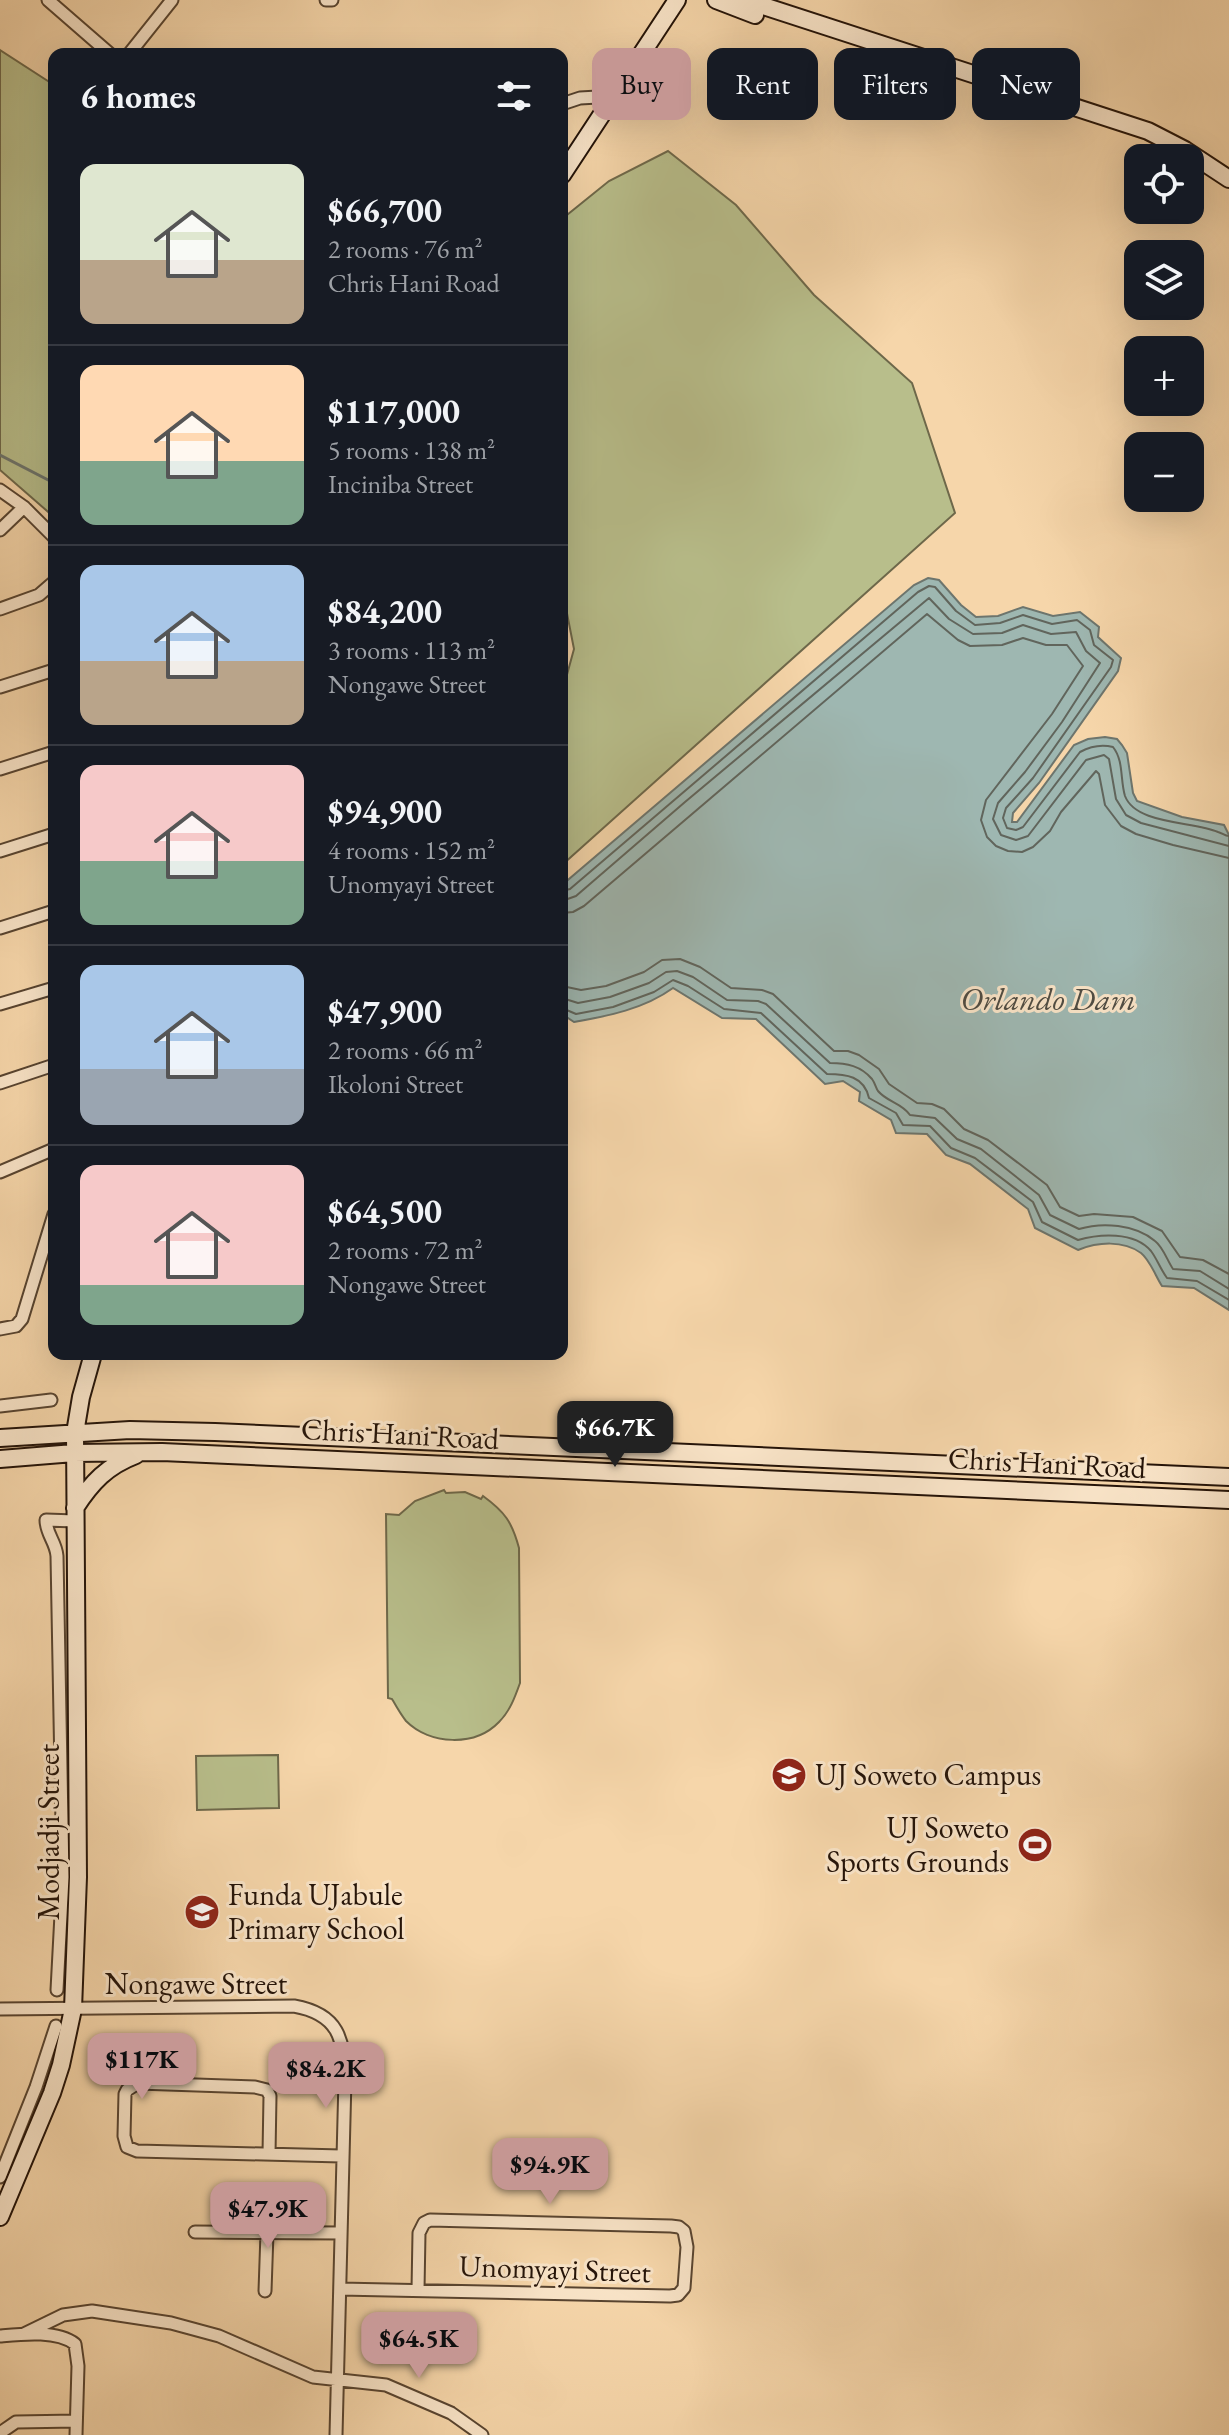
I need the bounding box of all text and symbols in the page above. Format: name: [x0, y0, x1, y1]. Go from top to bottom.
chip: Buy: [592, 48, 691, 120]
chip: Rent: [707, 48, 818, 120]
chip: Filters: [834, 48, 956, 120]
chip: New: [972, 48, 1080, 120]
text: 6 homes: [80, 74, 196, 118]
icon: filters: [492, 74, 536, 118]
map controls: [1124, 144, 1204, 512]
button: locate: [1124, 144, 1204, 224]
text: $66,700: [328, 188, 442, 232]
icon: home: [144, 196, 240, 292]
text: 2 rooms · 76 m²: [328, 232, 483, 266]
button: layers: [1124, 240, 1204, 320]
text: Chris Hani Road: [328, 266, 500, 300]
button: +: [1124, 336, 1204, 416]
text: $117,000: [328, 389, 460, 433]
icon: home: [144, 397, 240, 493]
button: −: [1124, 432, 1204, 512]
text: 5 rooms · 138 m²: [328, 433, 495, 467]
text: Inciniba Street: [328, 467, 473, 501]
text: $84,200: [328, 589, 442, 633]
icon: home: [144, 597, 240, 693]
text: 3 rooms · 113 m²: [328, 633, 495, 667]
text: Nongawe Street: [328, 667, 486, 701]
text: $94,900: [328, 789, 442, 833]
icon: home: [144, 797, 240, 893]
text: 4 rooms · 152 m²: [328, 833, 495, 867]
text: Unomyayi Street: [328, 867, 494, 901]
water label: Orlando Dam: [961, 978, 1135, 1020]
text: $47,900: [328, 989, 442, 1033]
icon: home: [144, 997, 240, 1093]
text: 2 rooms · 66 m²: [328, 1033, 483, 1067]
text: Ikoloni Street: [328, 1067, 463, 1101]
text: $64,500: [328, 1189, 442, 1233]
icon: home: [144, 1197, 240, 1293]
text: 2 rooms · 72 m²: [328, 1233, 483, 1267]
text: Nongawe Street: [328, 1267, 486, 1301]
pin: $66.7K: [550, 1401, 680, 1469]
street label: Chris Hani Road: [300, 1409, 501, 1458]
text: $66.7K: [575, 1410, 655, 1444]
street label: Chris Hani Road: [947, 1438, 1148, 1487]
street label: Modjadji Street: [29, 1743, 68, 1920]
place label: UJ Soweto Campus: [815, 1755, 1041, 1794]
school or university icon: UJ Soweto Campus: [770, 1756, 808, 1794]
place label: UJ Soweto Sports Grounds: [826, 1808, 1009, 1881]
sports icon: UJ Soweto Sports Grounds: [1016, 1826, 1054, 1864]
place label: Funda UJabule Primary School: [228, 1875, 404, 1948]
school or university icon: Funda UJabule Primary School: [183, 1893, 221, 1931]
street label: Nongawe Street: [105, 1964, 288, 2003]
pin: $117K: [86, 2033, 198, 2101]
text: $117K: [105, 2042, 179, 2076]
pin: $84.2K: [261, 2042, 391, 2110]
text: $84.2K: [286, 2051, 366, 2085]
pin: $94.9K: [485, 2138, 615, 2206]
text: $94.9K: [510, 2147, 590, 2181]
pin: $47.9K: [203, 2182, 333, 2250]
text: $47.9K: [228, 2191, 308, 2225]
street label: Unomyayi Street: [459, 2246, 652, 2291]
pin: $64.5K: [354, 2312, 484, 2380]
text: $64.5K: [379, 2321, 459, 2355]

